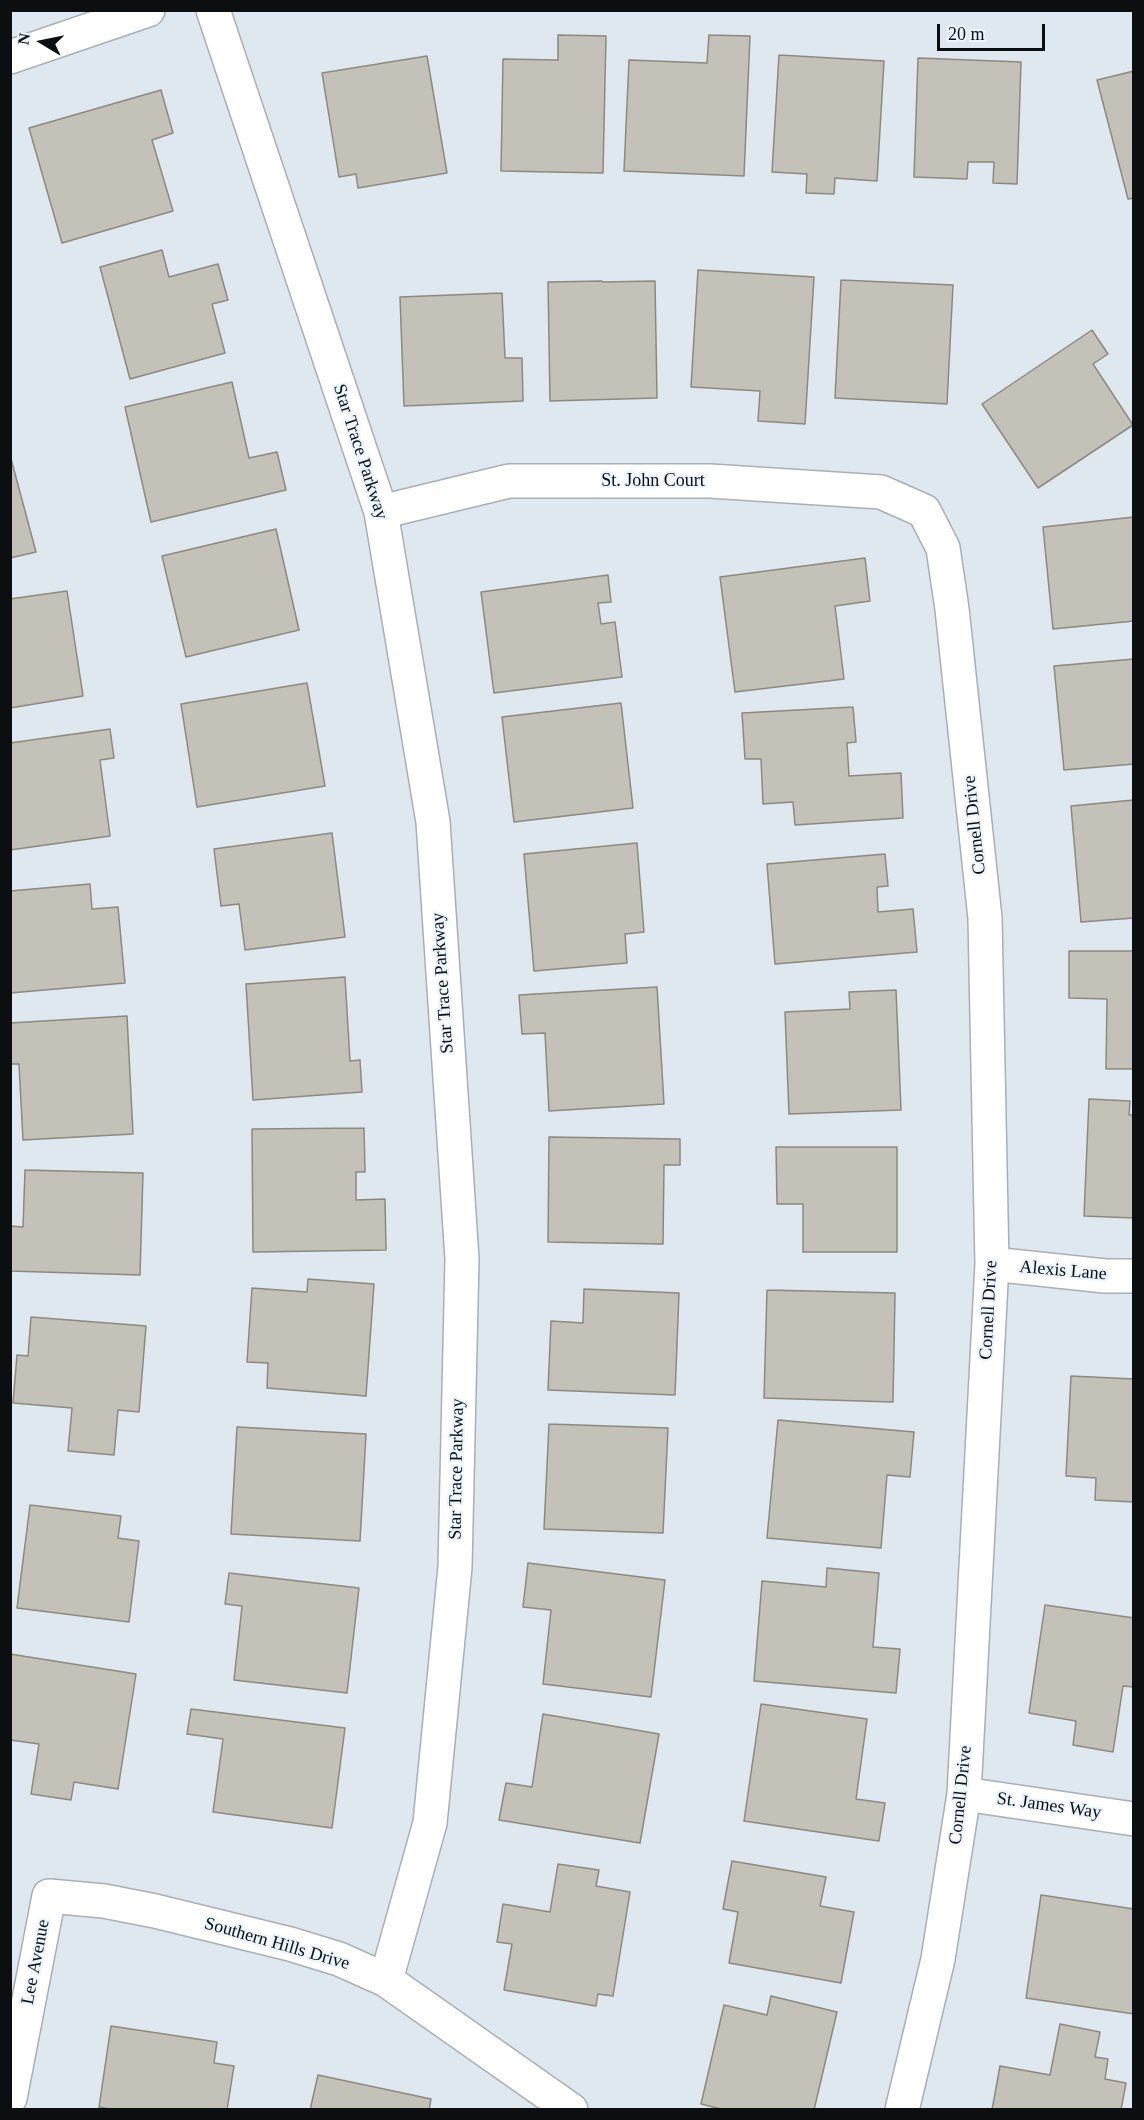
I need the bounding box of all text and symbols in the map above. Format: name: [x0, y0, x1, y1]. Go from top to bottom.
north arrow: [12, 12, 72, 72]
scale bar: [940, 12, 1048, 50]
text: 20 m: [948, 24, 985, 44]
text: N: [14, 32, 33, 46]
street label: Star Trace Parkway: [328, 381, 392, 523]
street label: St. John Court: [601, 470, 705, 492]
street label: Cornell Drive: [959, 774, 991, 876]
street label: Star Trace Parkway: [427, 912, 459, 1054]
street label: Alexis Lane: [1018, 1256, 1108, 1286]
street label: Cornell Drive: [976, 1260, 1002, 1360]
street label: Star Trace Parkway: [445, 1398, 469, 1540]
street label: Cornell Drive: [945, 1744, 977, 1846]
street label: St. James Way: [995, 1788, 1103, 1824]
street label: Southern Hills Drive: [202, 1913, 352, 1975]
street label: Lee Avenue: [17, 1918, 55, 2006]

